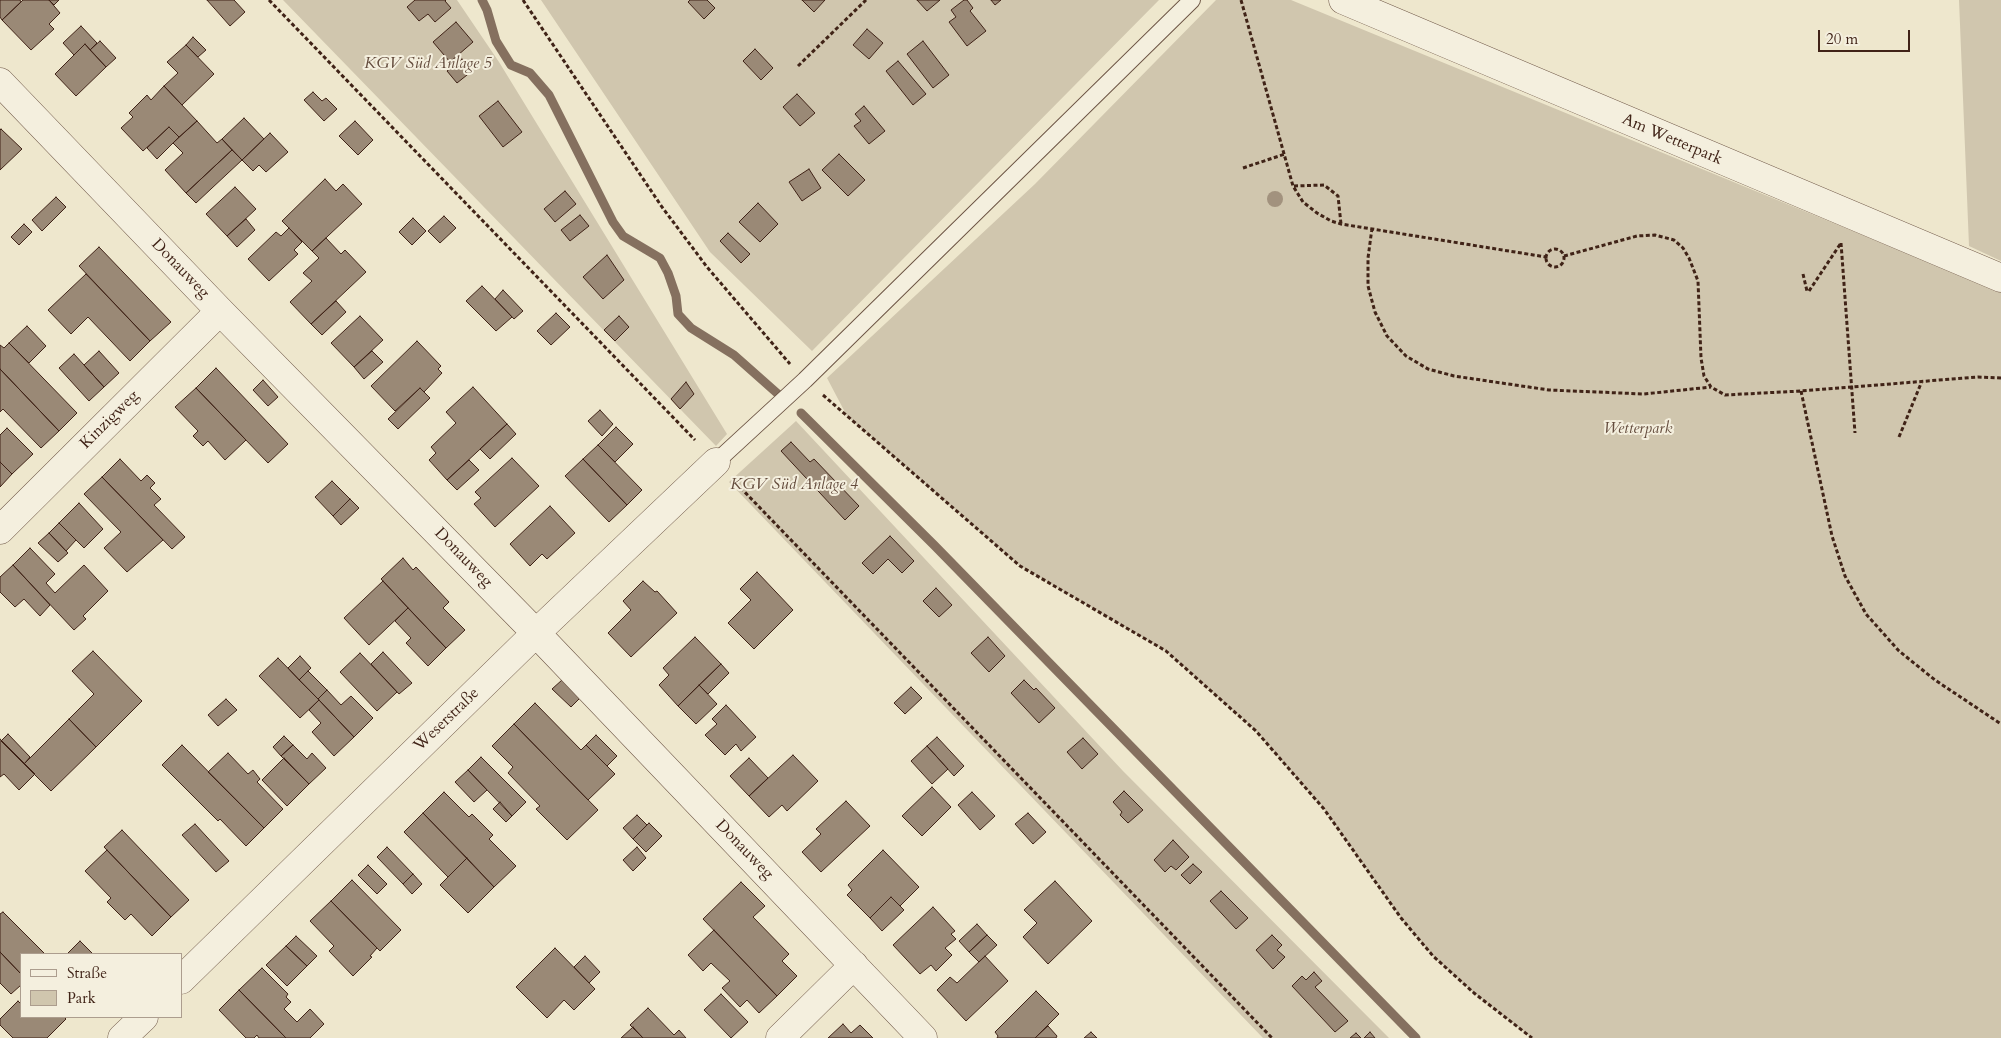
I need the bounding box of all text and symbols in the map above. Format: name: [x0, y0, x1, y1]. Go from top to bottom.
scale bar: [1821, 20, 1914, 52]
text: 20 m: [1826, 29, 1858, 49]
park label: KGV Süd Anlage 5: [364, 54, 492, 74]
street label: Am Wetterpark: [1619, 110, 1725, 170]
street label: Donauweg: [147, 235, 213, 303]
street label: Kinzigweg: [77, 387, 143, 453]
park label: Wetterpark: [1604, 419, 1672, 439]
park label: KGV Süd Anlage 4: [730, 475, 858, 495]
street label: Donauweg: [430, 524, 496, 592]
street label: Weserstraße: [410, 684, 484, 756]
street label: Donauweg: [711, 816, 777, 884]
legend: [20, 953, 182, 1018]
text: Straße: [67, 963, 107, 983]
text: Park: [67, 988, 96, 1008]

